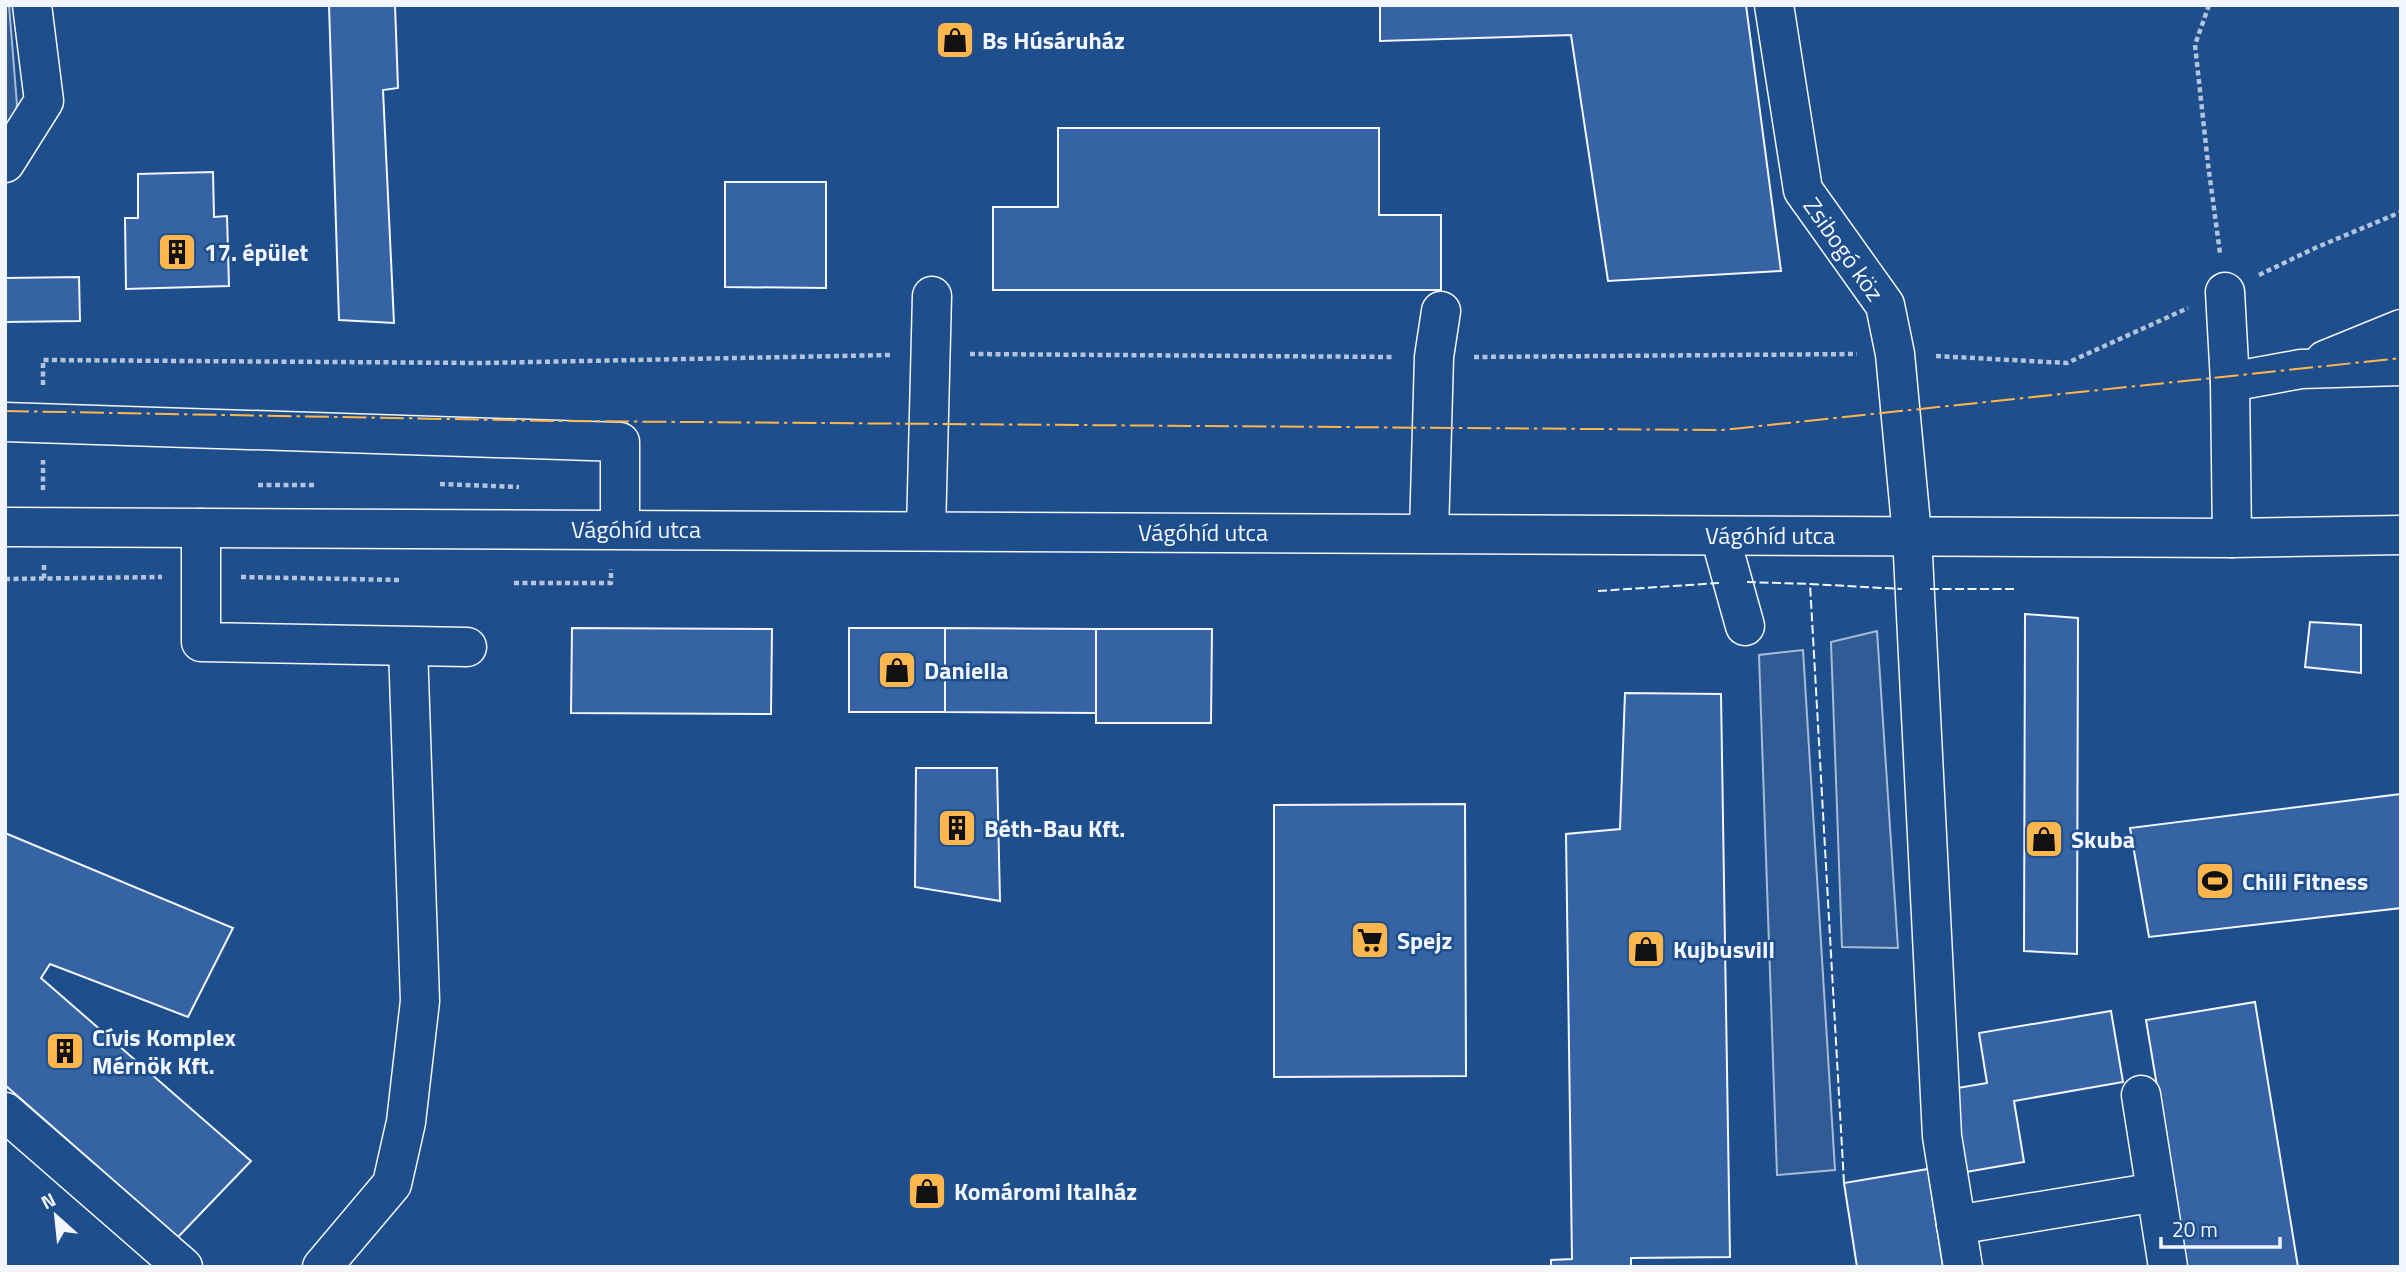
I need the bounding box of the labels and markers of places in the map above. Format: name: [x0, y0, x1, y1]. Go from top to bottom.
shop icon: Bs Húsáruház: [934, 19, 976, 61]
place label: Bs Húsáruház: [982, 22, 1125, 58]
building icon: 17. épület: [156, 231, 198, 273]
place label: 17. épület: [204, 234, 309, 270]
shop icon: Daniella: [876, 649, 918, 691]
place label: Daniella: [924, 652, 1009, 688]
building icon: Béth-Bau Kft.: [936, 807, 978, 849]
place label: Béth-Bau Kft.: [984, 810, 1126, 846]
shop icon: Skuba: [2023, 818, 2065, 860]
place label: Skuba: [2071, 821, 2135, 857]
sports icon: Chili Fitness: [2194, 860, 2236, 902]
place label: Chili Fitness: [2242, 863, 2368, 899]
supermarket icon: Spejz: [1349, 919, 1391, 961]
place label: Spejz: [1397, 922, 1452, 958]
shop icon: Kujbusvill: [1625, 928, 1667, 970]
place label: Kujbusvill: [1673, 931, 1775, 967]
place label: Cívis Komplex Mérnök Kft.: [92, 1019, 236, 1083]
building icon: Cívis Komplex Mérnök Kft.: [44, 1030, 86, 1072]
shop icon: Komáromi Italház: [906, 1170, 948, 1212]
place label: Komáromi Italház: [954, 1173, 1137, 1209]

